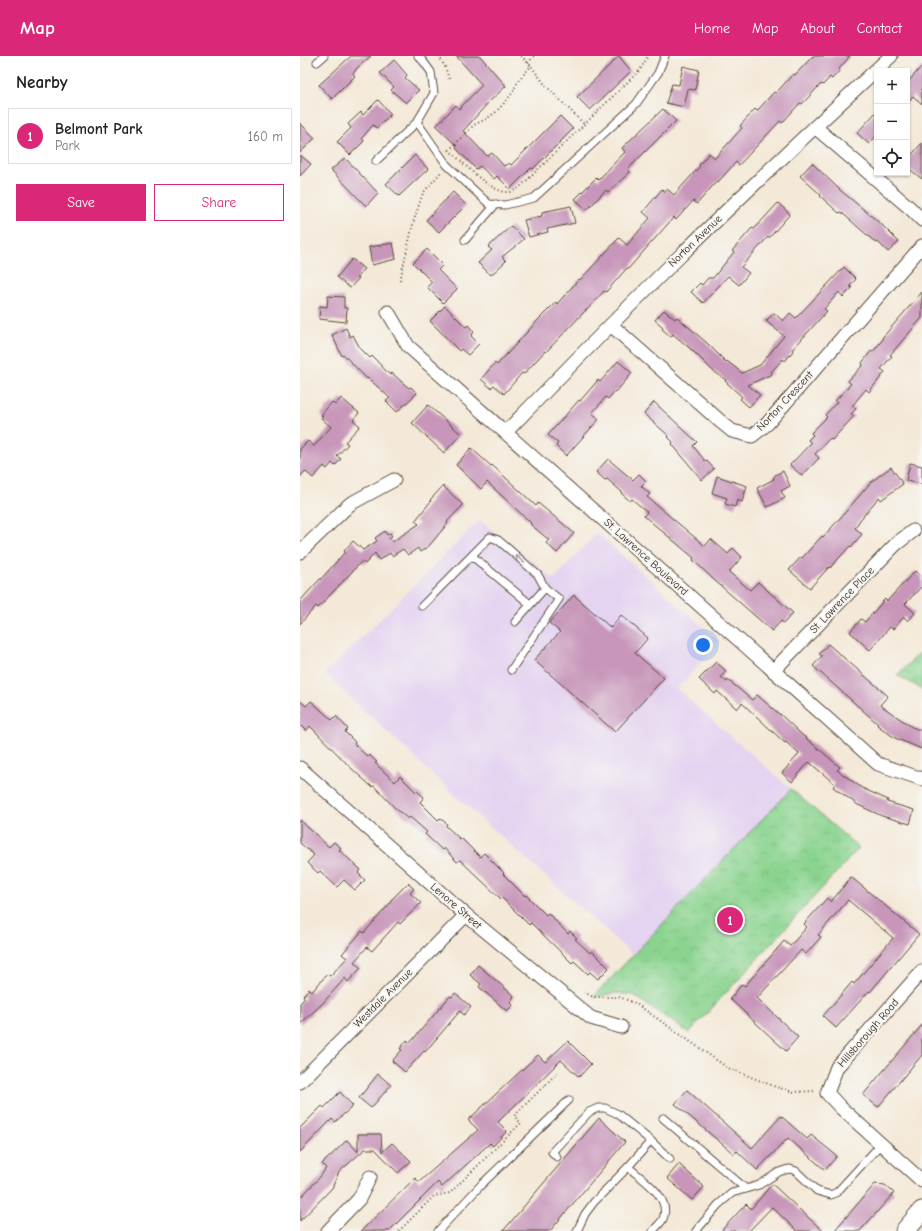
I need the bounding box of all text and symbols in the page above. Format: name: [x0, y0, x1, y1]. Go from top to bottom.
text: Map: [20, 17, 55, 39]
text: Home: [694, 20, 730, 37]
text: Map: [752, 20, 778, 37]
text: About: [800, 20, 835, 37]
text: Contact: [857, 20, 902, 37]
map controls: [874, 68, 910, 176]
button: +: [874, 68, 910, 104]
text: Nearby: [16, 73, 67, 92]
button: −: [874, 104, 910, 140]
text: Belmont Park: [55, 120, 142, 138]
text: 1: [27, 129, 33, 144]
text: 160 m: [248, 129, 283, 144]
text: Park: [55, 138, 80, 153]
button: locate: [874, 140, 910, 176]
button: Save: [16, 184, 146, 221]
button: Share: [154, 184, 284, 221]
street label: Norton Avenue: [666, 212, 725, 270]
street label: Norton Crescent: [754, 368, 817, 434]
street label: St. Lawrence Boulevard: [601, 516, 691, 598]
one-way arrow: [515, 554, 525, 563]
street label: St. Lawrence Place: [807, 564, 877, 636]
your location: [693, 635, 713, 655]
street label: Lenore Street: [428, 880, 485, 932]
pin: 1: [717, 905, 743, 935]
street label: Westdale Avenue: [351, 965, 416, 1030]
street label: Hillsborough Road: [835, 996, 901, 1070]

